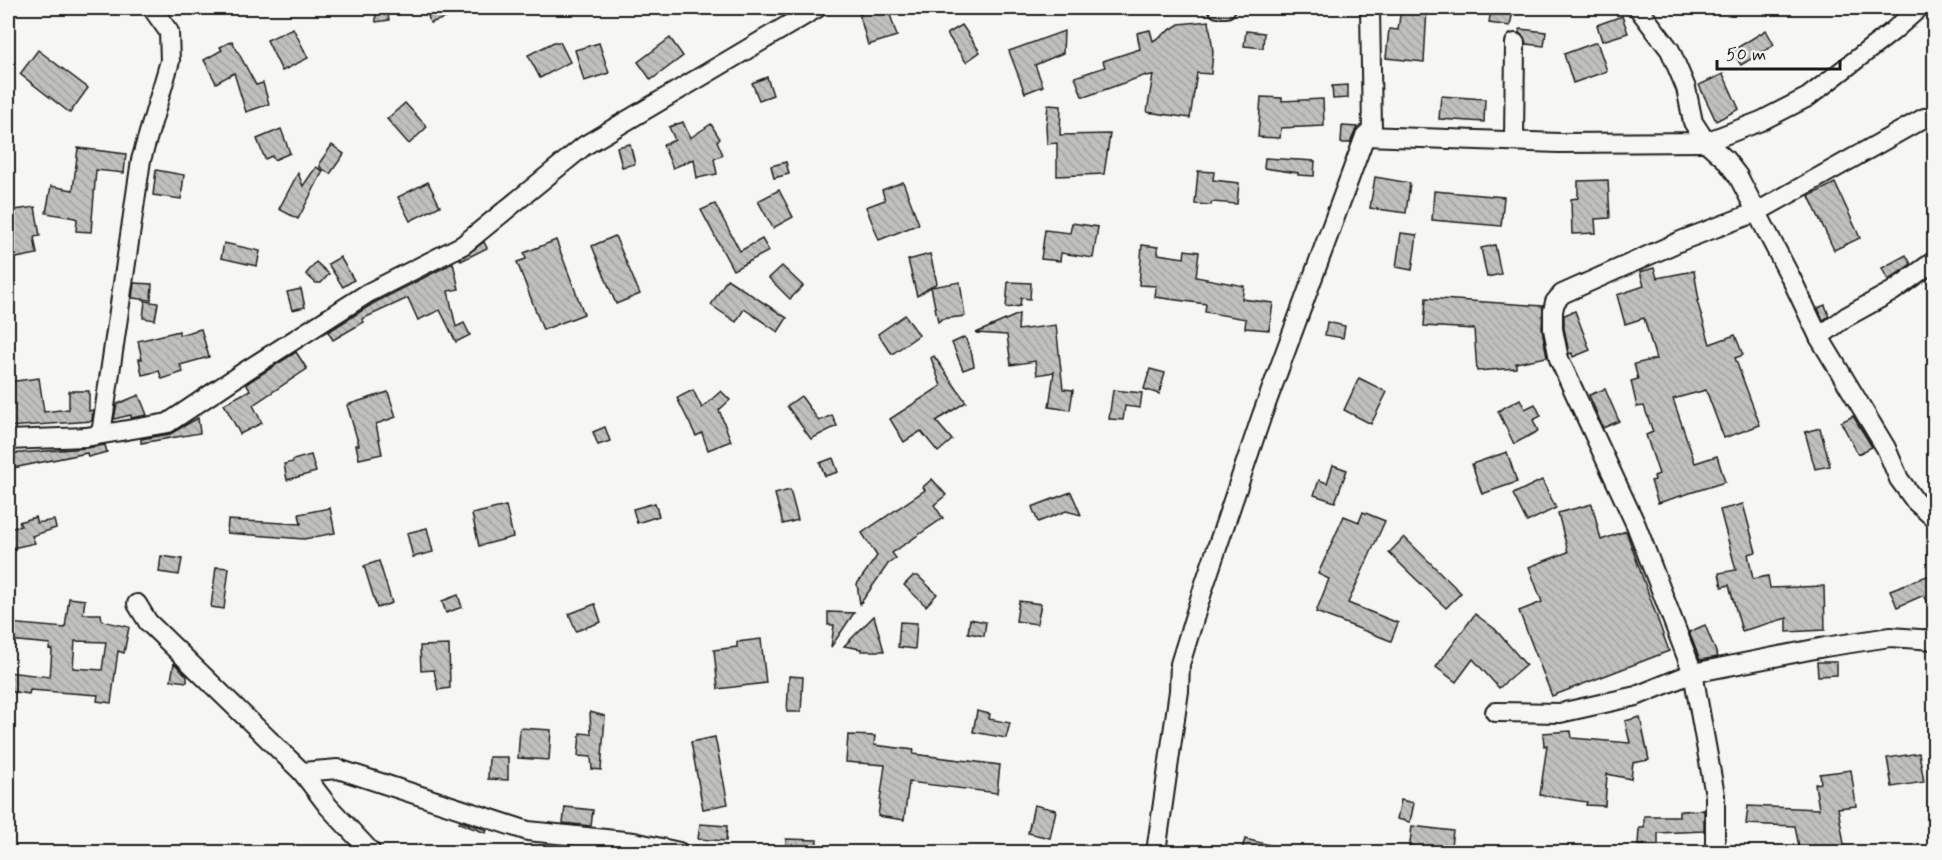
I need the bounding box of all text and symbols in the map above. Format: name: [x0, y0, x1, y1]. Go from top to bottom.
scale bar: [1717, 33, 1840, 71]
text: 50 m: [1726, 43, 1766, 67]

